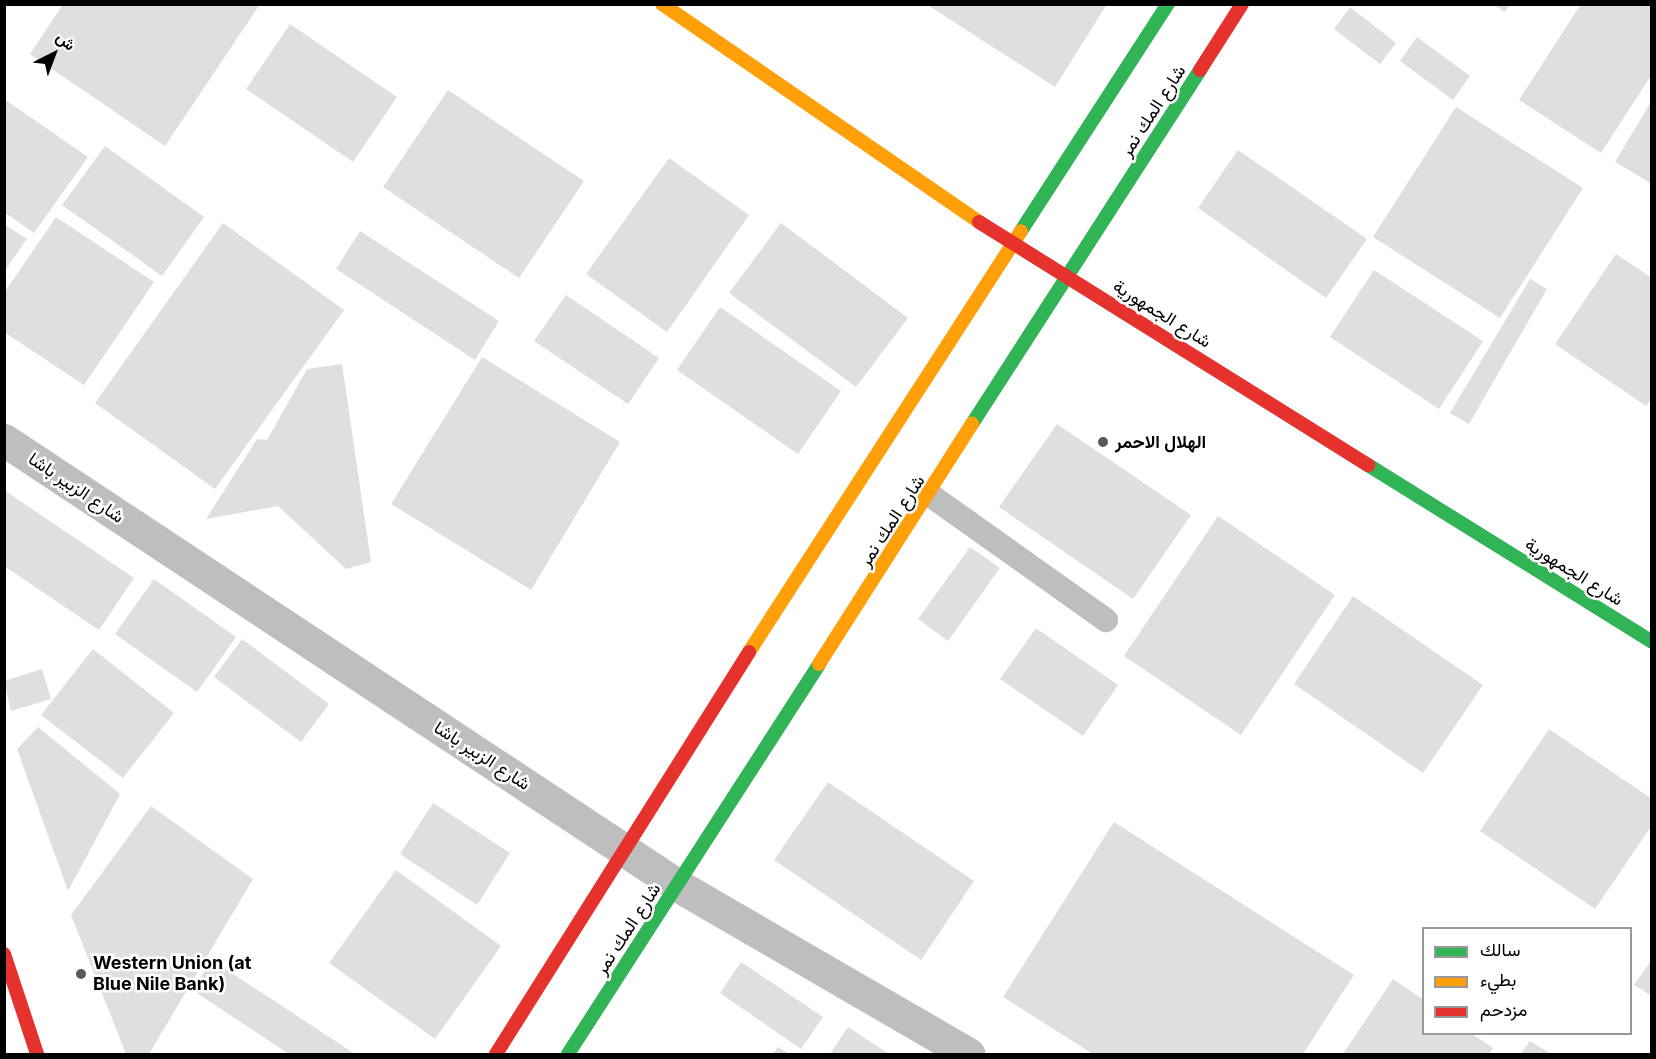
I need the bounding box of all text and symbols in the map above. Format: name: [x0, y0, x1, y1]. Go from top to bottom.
north arrow: [24, 24, 84, 84]
text: ش: [52, 27, 80, 54]
street label: شارع المك نمر: [1115, 61, 1191, 161]
street label: شارع الجمهورية: [1109, 275, 1215, 353]
place label: الهلال الاحمر: [1115, 431, 1206, 453]
marker: الهلال الاحمر: [1096, 435, 1110, 449]
street label: شارع الزبير باشا: [24, 448, 128, 528]
street label: شارع المك نمر: [854, 471, 930, 571]
street label: شارع الجمهورية: [1521, 533, 1627, 611]
street label: شارع الزبير باشا: [430, 717, 534, 795]
street label: شارع المك نمر: [590, 879, 666, 979]
legend: [1422, 927, 1632, 1035]
text: سالك: [1480, 939, 1520, 960]
place label: Western Union (at Blue Nile Bank): [93, 953, 251, 996]
marker: Western Union (at Blue Nile Bank): [74, 967, 88, 981]
text: بطيء: [1480, 969, 1516, 990]
text: مزدحم: [1480, 999, 1527, 1020]

